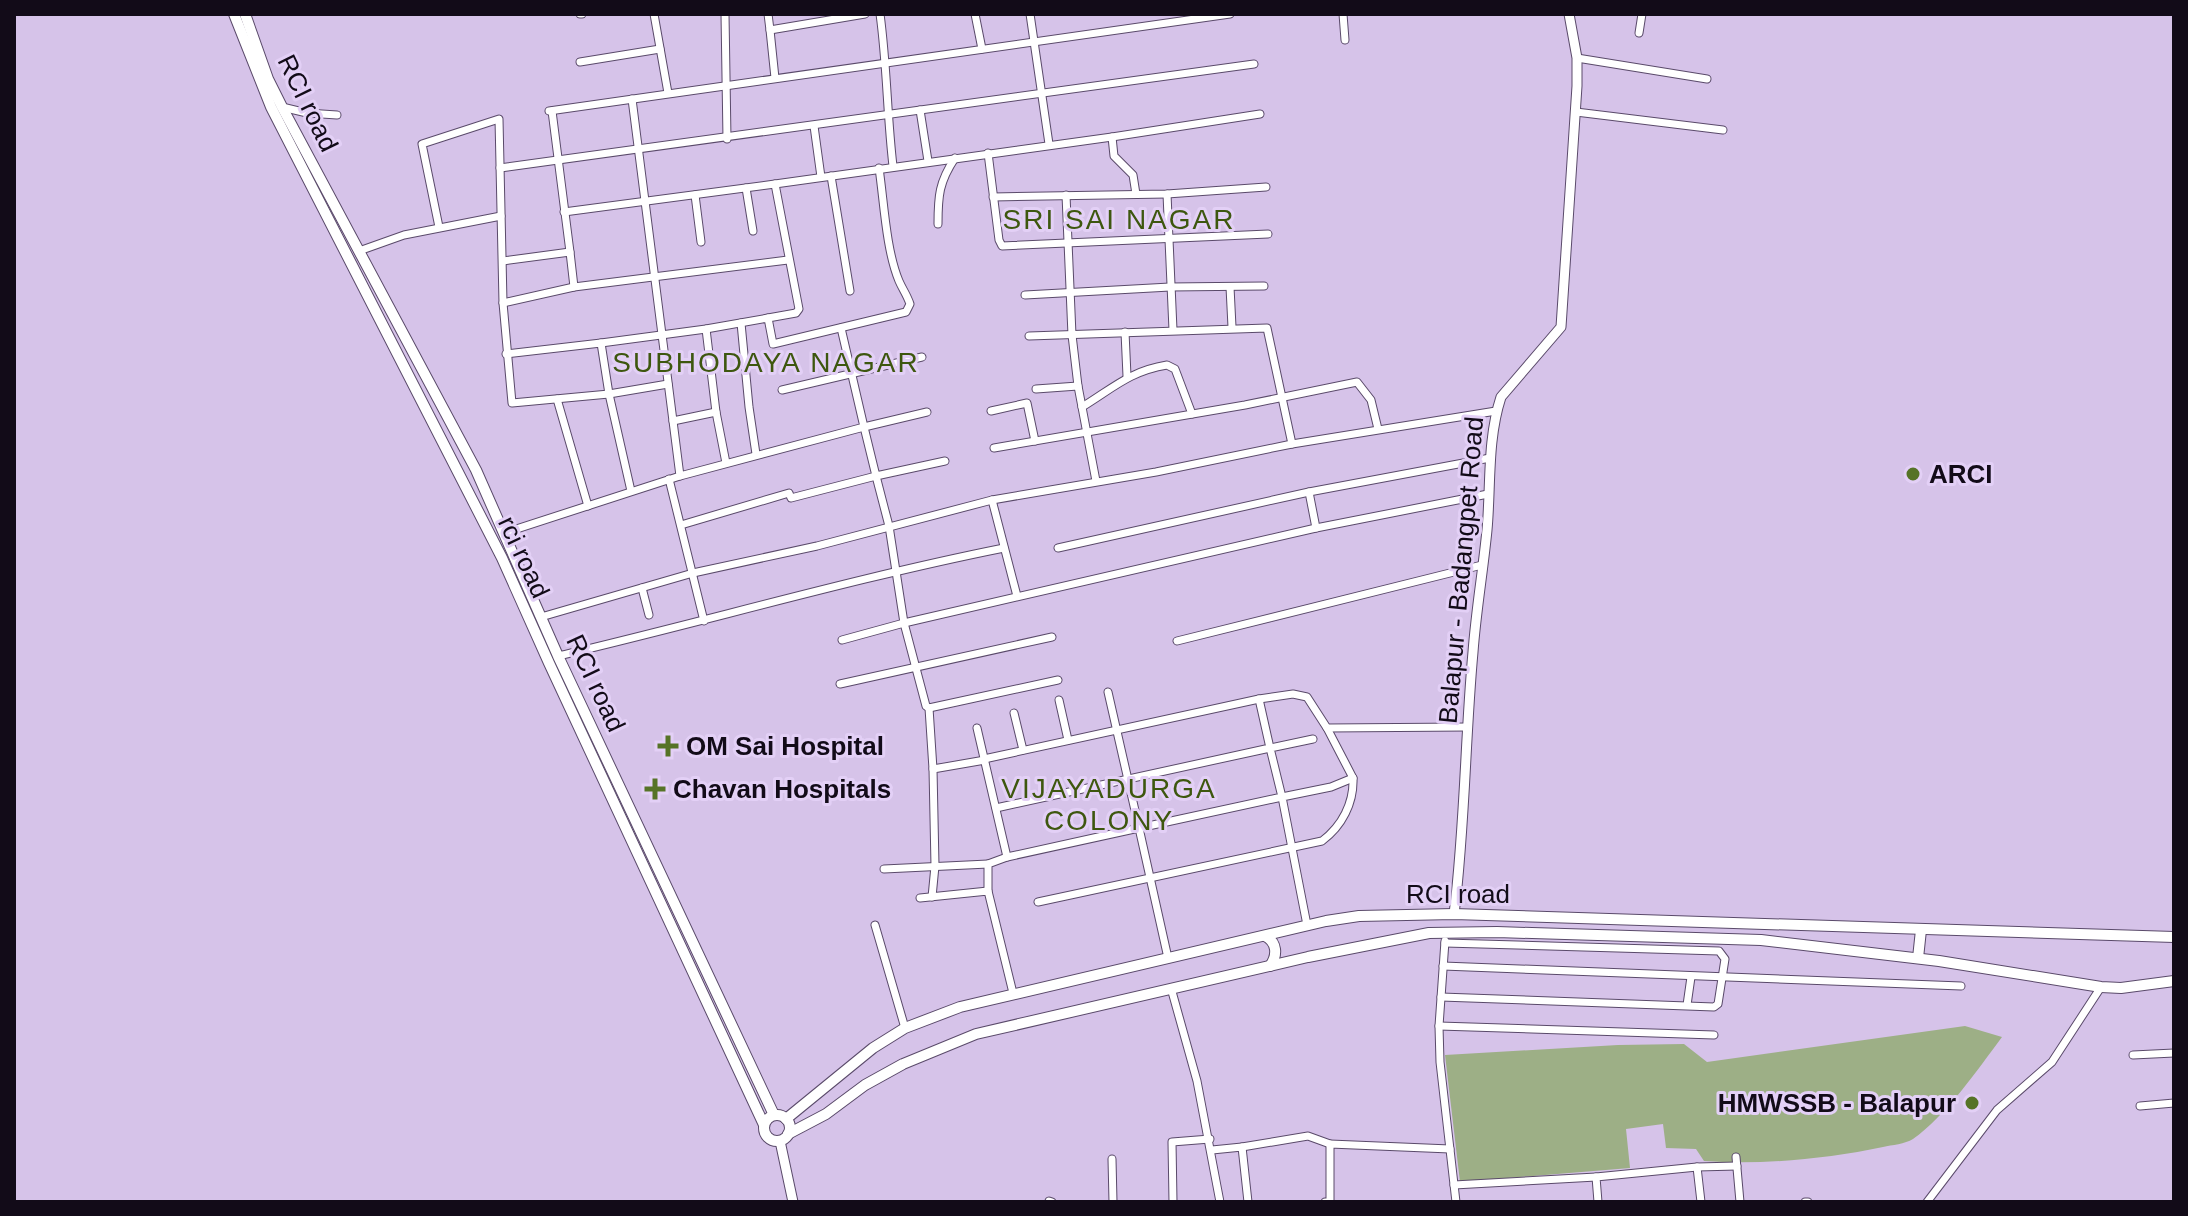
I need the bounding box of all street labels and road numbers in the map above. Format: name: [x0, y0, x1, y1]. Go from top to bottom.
street label: RCI road: [272, 50, 344, 156]
street label: Balapur - Badangpet Road: [1433, 415, 1489, 725]
street label: rci road: [492, 511, 556, 603]
street label: RCI road: [560, 630, 632, 736]
street label: RCI road: [1406, 879, 1510, 909]

